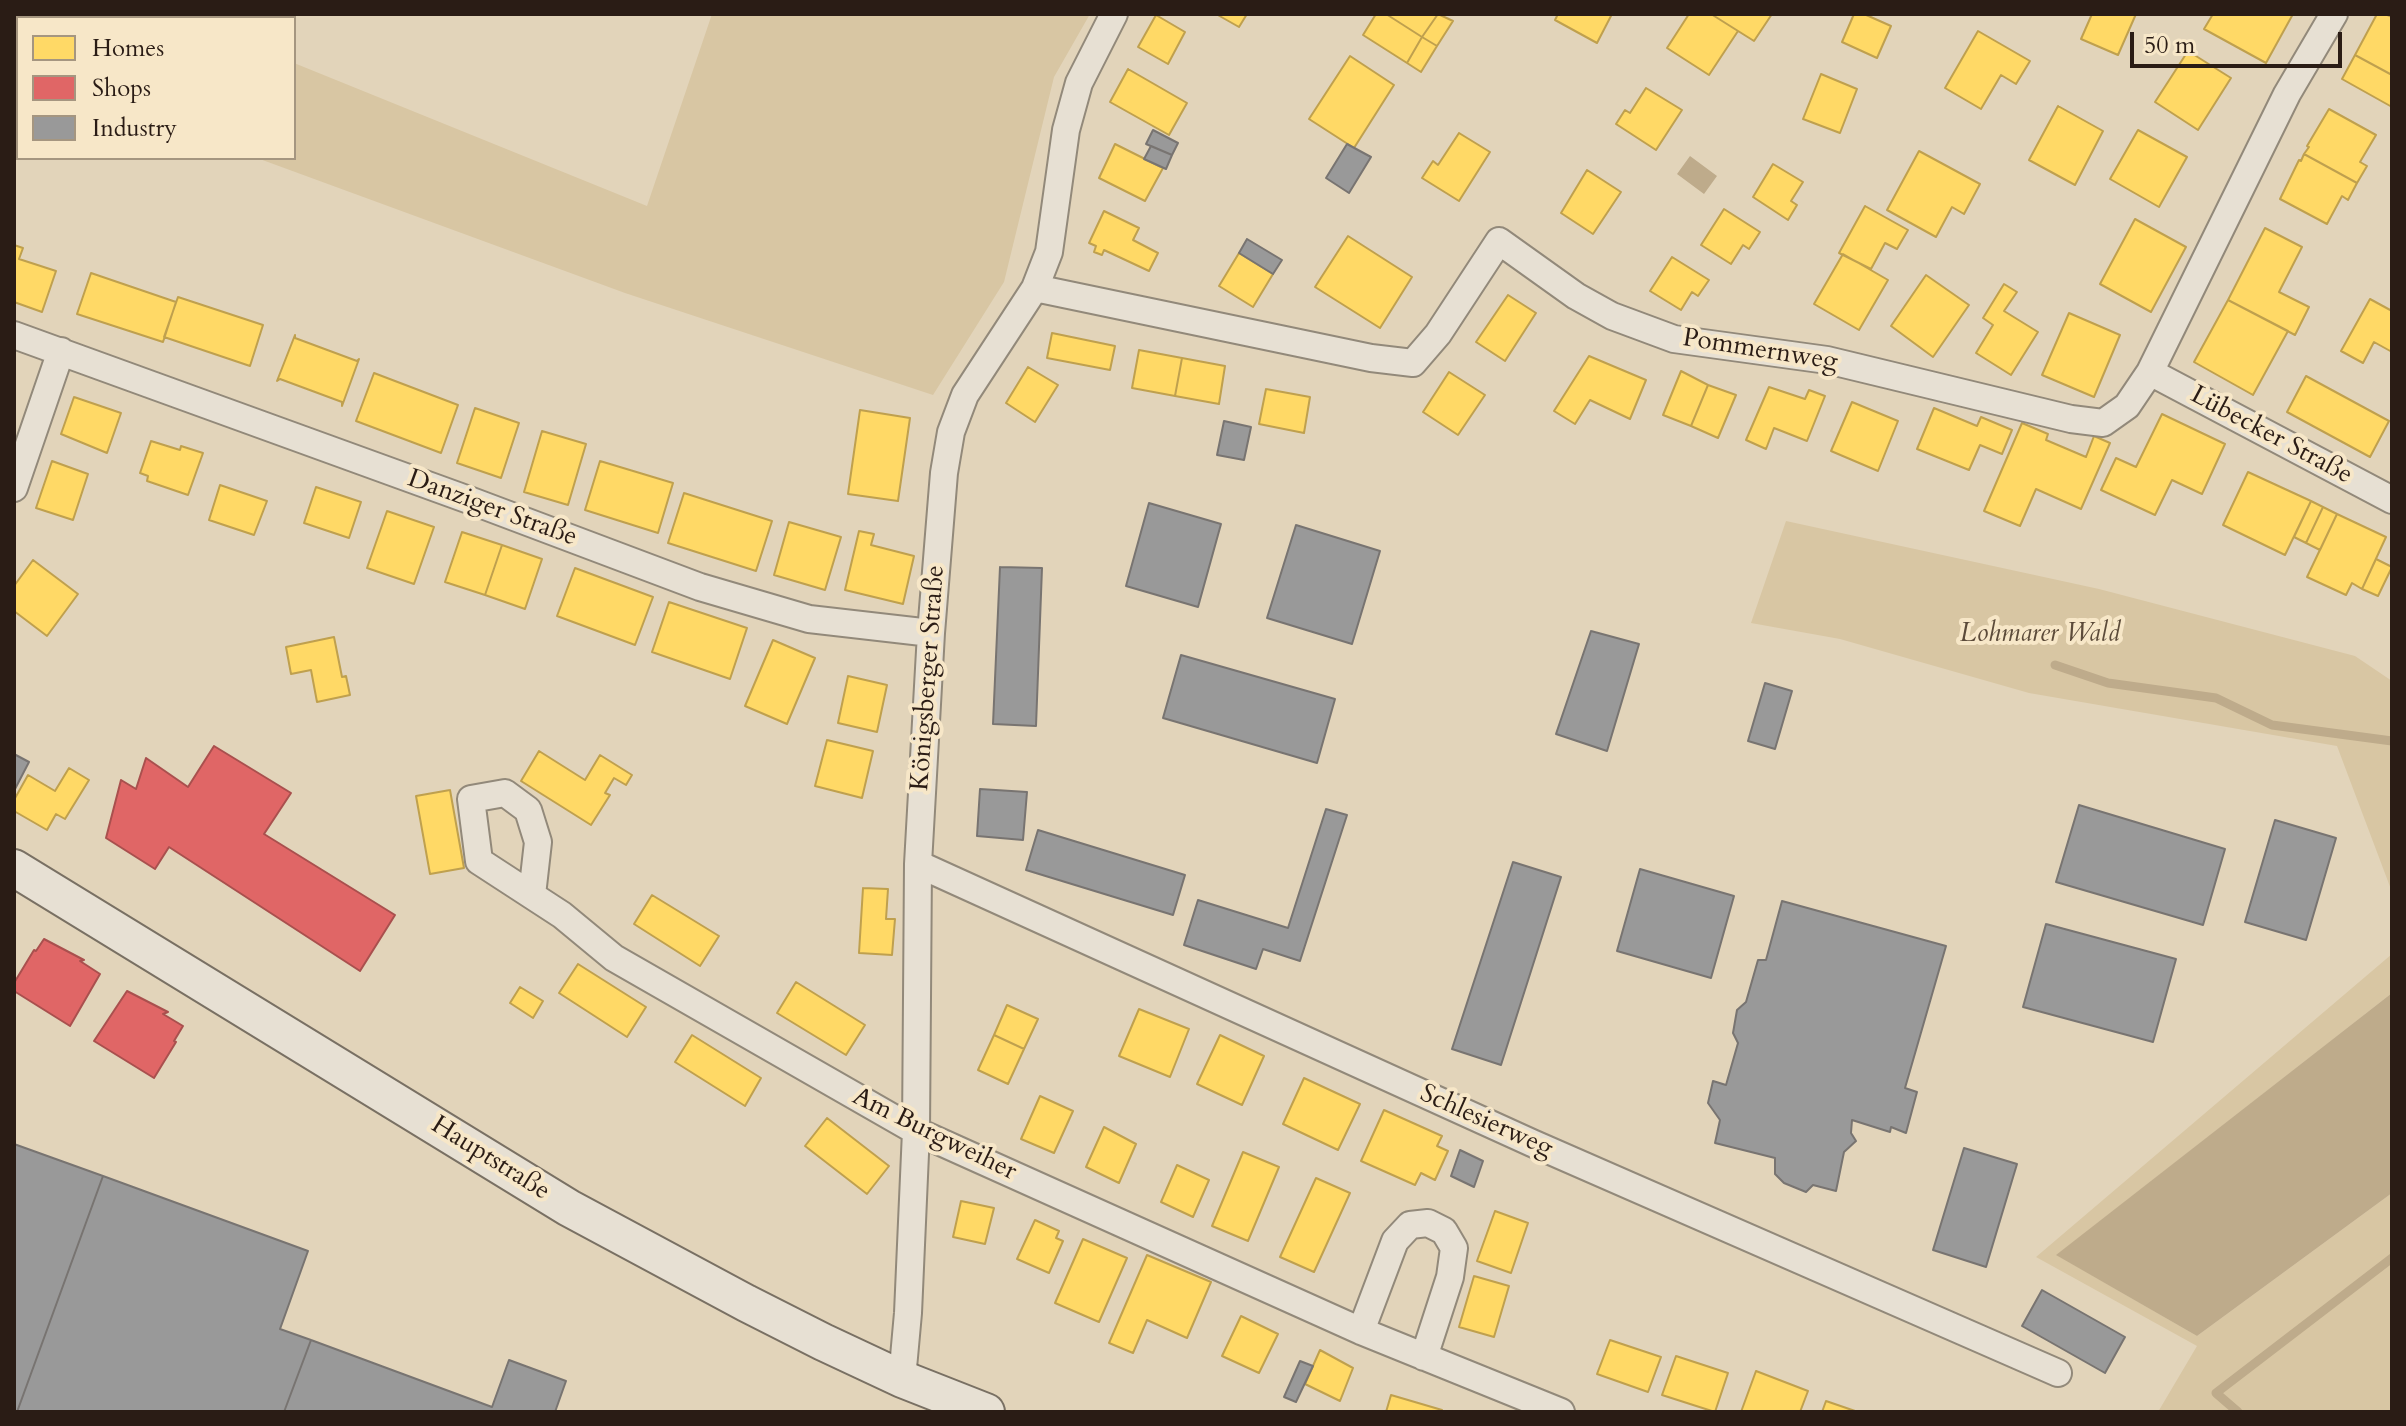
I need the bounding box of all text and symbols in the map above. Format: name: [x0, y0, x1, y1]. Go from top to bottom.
legend: [16, 16, 296, 160]
scale bar: [2134, 16, 2346, 66]
text: 50 m: [2144, 29, 2195, 62]
text: Homes: [92, 32, 164, 65]
text: Shops: [92, 72, 151, 105]
text: Industry: [92, 112, 177, 145]
street label: Pommernweg: [1680, 323, 1840, 379]
street label: Lübecker Straße: [2185, 380, 2357, 492]
street label: Danziger Straße: [403, 464, 581, 554]
street label: Königsberger Straße: [906, 564, 952, 792]
park label: Lohmarer Wald: [1960, 619, 2120, 651]
street label: Schlesierweg: [1415, 1079, 1557, 1165]
street label: Am Burgweiher: [847, 1082, 1021, 1188]
street label: Hauptstraße: [425, 1110, 555, 1208]

